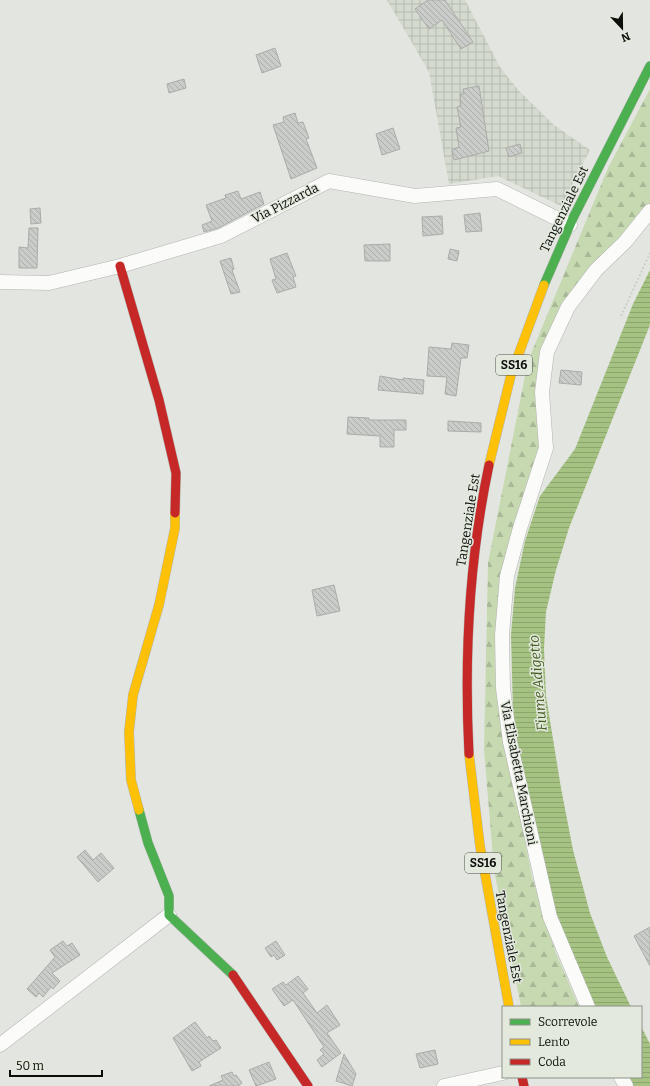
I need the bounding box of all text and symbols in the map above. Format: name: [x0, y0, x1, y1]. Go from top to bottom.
north arrow: [602, 8, 642, 48]
text: N: [619, 29, 632, 45]
street label: Tangenziale Est: [537, 163, 591, 254]
street label: Via Pizzarda: [249, 180, 321, 226]
road number: SS16: [496, 355, 532, 375]
street label: Tangenziale Est: [453, 472, 483, 568]
water label: Fiume Adigetto: [525, 634, 551, 732]
street label: Via Elisabetta Marchioni: [498, 700, 540, 846]
road number: SS16: [465, 853, 501, 873]
street label: Tangenziale Est: [493, 889, 525, 985]
legend: [502, 1006, 642, 1078]
text: Scorrevole: [538, 1015, 597, 1029]
text: Lento: [538, 1035, 570, 1049]
scale bar: [10, 1052, 102, 1078]
text: Coda: [538, 1055, 566, 1069]
text: 50 m: [16, 1059, 45, 1073]

